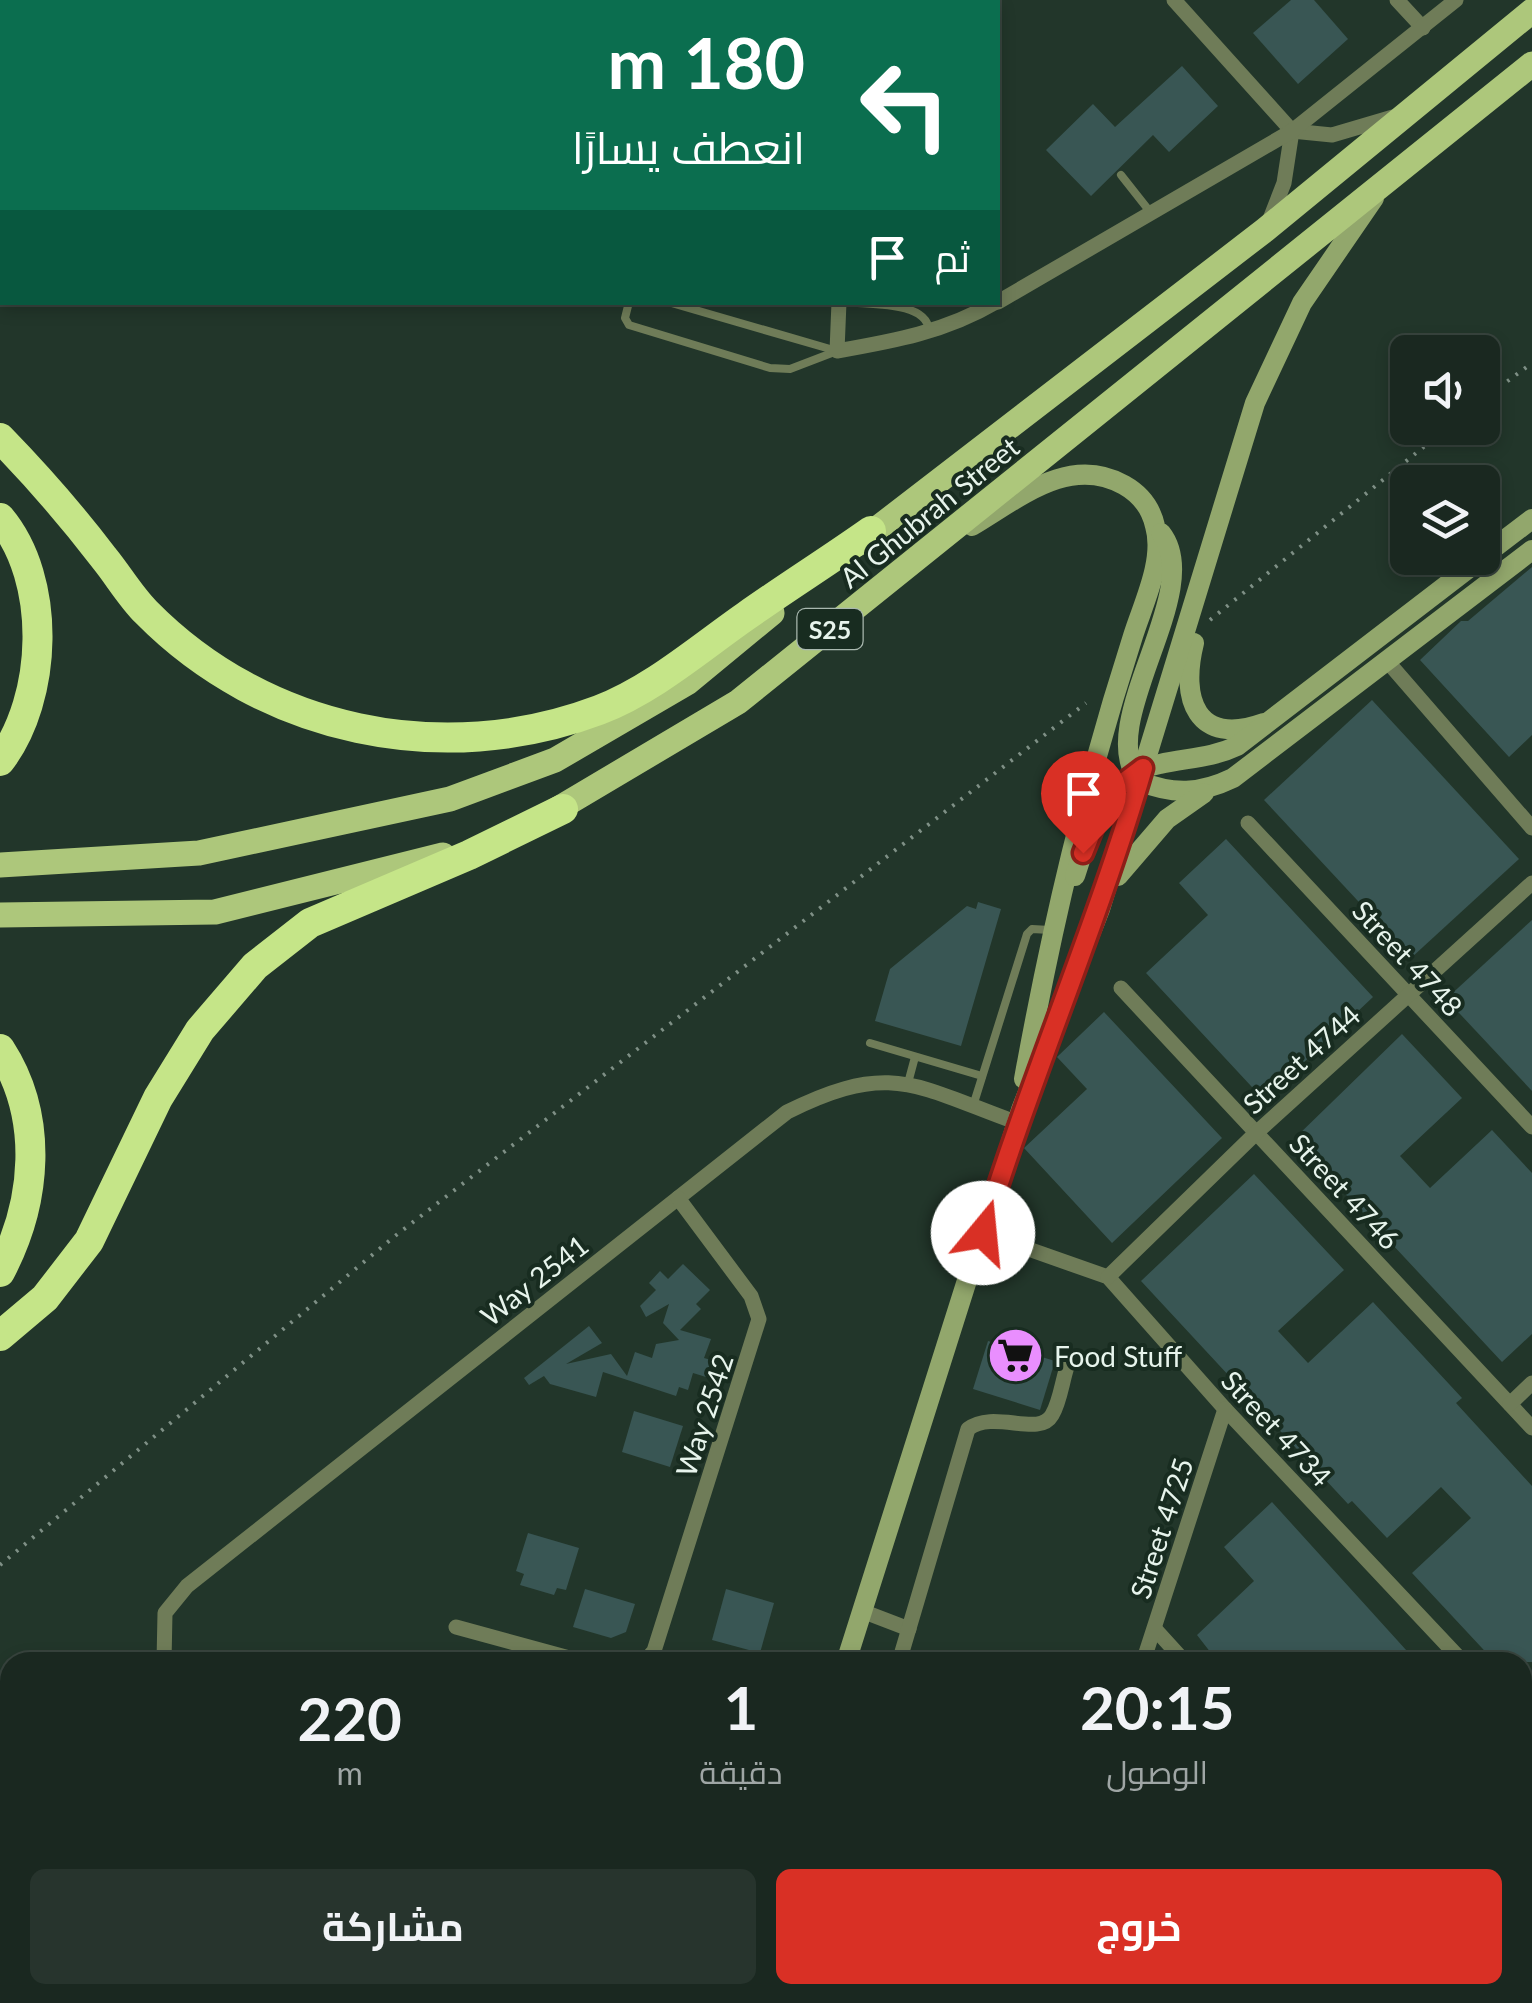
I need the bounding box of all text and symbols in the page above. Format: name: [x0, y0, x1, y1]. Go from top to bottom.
text: 180 m: [608, 20, 805, 104]
icon: left: [840, 40, 970, 170]
text: انعطف يسارًا: [572, 120, 805, 174]
icon: arrive: [860, 230, 915, 285]
text: ثم: [935, 234, 970, 280]
map controls: [1390, 335, 1500, 575]
button: sound: [1390, 335, 1500, 445]
street label: Al Ghubrah Street: [833, 429, 1025, 595]
button: layers: [1390, 465, 1500, 575]
road number: S25: [798, 609, 862, 649]
pin: [1041, 751, 1126, 854]
icon: arrive: [1056, 766, 1111, 821]
street label: Street 4748: [1346, 893, 1470, 1023]
street label: Street 4744: [1235, 998, 1367, 1120]
street label: Street 4746: [1283, 1126, 1407, 1256]
position arrow: [931, 1181, 1035, 1285]
street label: Way 2541: [474, 1228, 594, 1332]
supermarket icon: Food Stuff: [985, 1326, 1045, 1386]
place label: Food Stuff: [1054, 1339, 1182, 1373]
street label: Way 2542: [668, 1349, 740, 1481]
street label: Street 4734: [1215, 1363, 1339, 1493]
street label: Street 4725: [1122, 1453, 1200, 1603]
text: 1: [723, 1671, 758, 1743]
text: 20:15: [1080, 1671, 1235, 1743]
text: 220: [297, 1682, 402, 1754]
text: دقيقة: [699, 1752, 783, 1791]
text: الوصول: [1106, 1752, 1208, 1791]
text: m: [336, 1753, 363, 1792]
button: مشاركة: [30, 1869, 756, 1984]
button: خروج: [776, 1869, 1502, 1984]

